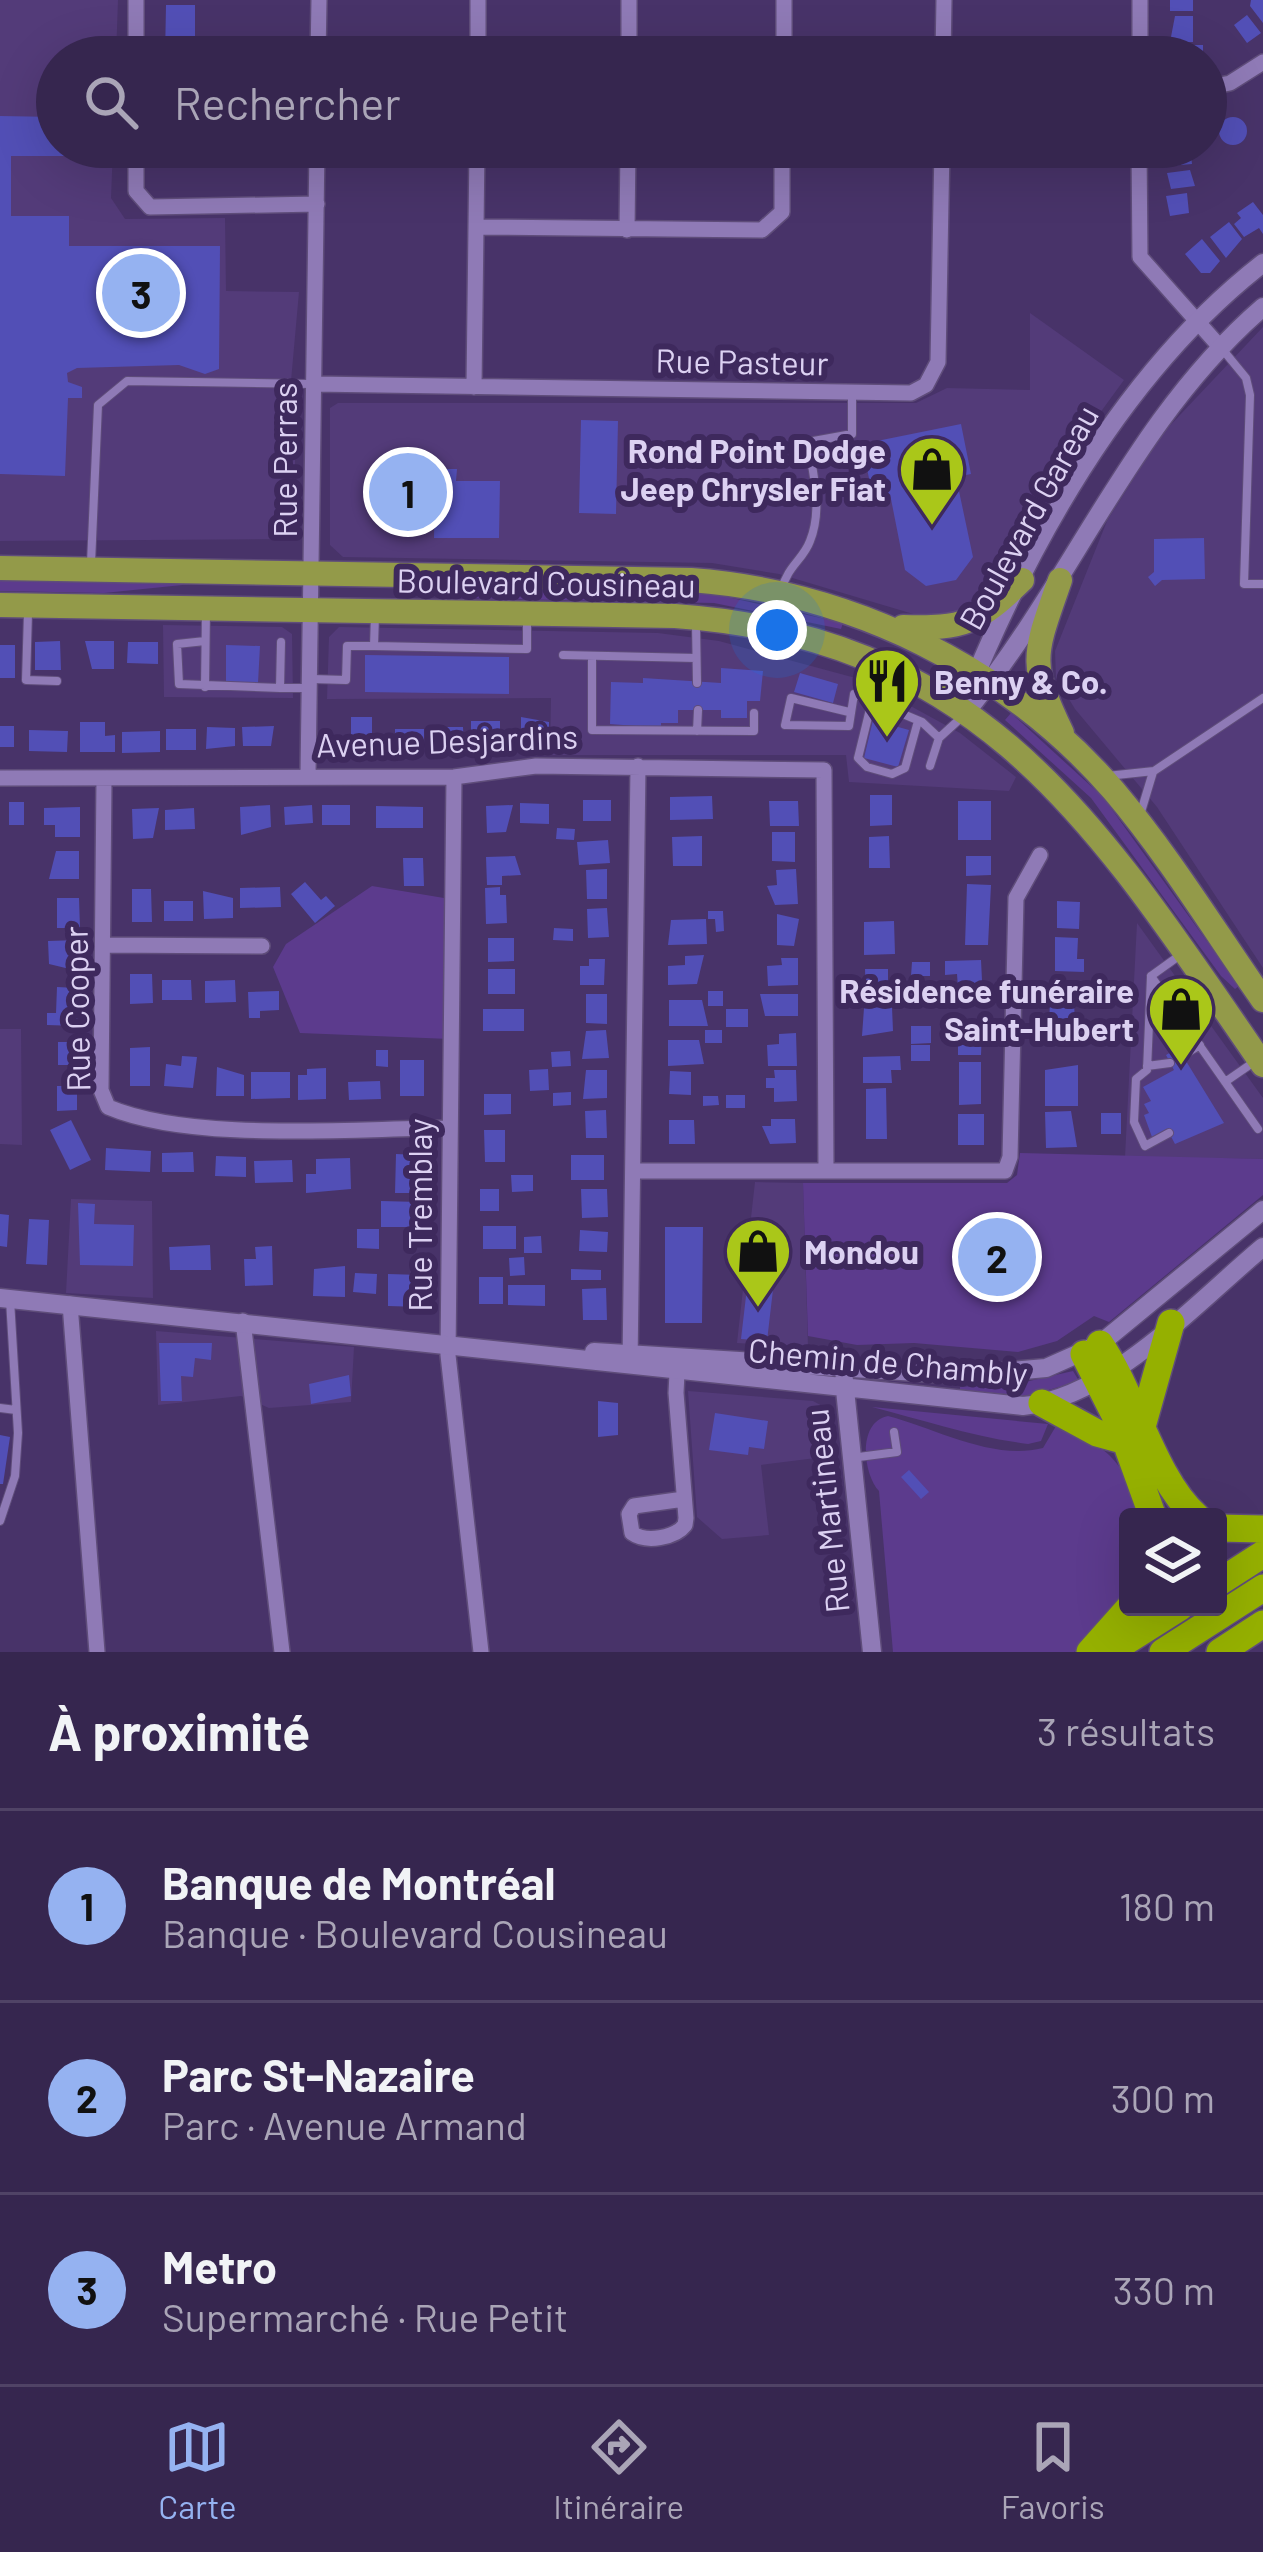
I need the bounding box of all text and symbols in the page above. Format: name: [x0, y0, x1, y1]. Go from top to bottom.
search box: [36, 36, 1227, 168]
icon: search: [78, 69, 144, 135]
text: Rechercher: [174, 75, 401, 129]
pin: 3: [102, 248, 180, 338]
street label: Rue Pasteur: [655, 339, 829, 383]
street label: Rue Perras: [264, 382, 304, 538]
street label: Boulevard Gareau: [950, 398, 1106, 636]
place label: Rond Point Dodge Jeep Chrysler Fiat: [620, 430, 886, 508]
shop icon: Rond Point Dodge Jeep Chrysler Fiat: [897, 434, 967, 528]
pin: 1: [369, 447, 447, 537]
street label: Boulevard Cousineau: [396, 559, 696, 605]
your location: [747, 600, 807, 660]
restaurant icon: Benny & Co.: [852, 646, 922, 740]
place label: Benny & Co.: [934, 661, 1108, 701]
street label: Avenue Desjardins: [315, 715, 579, 765]
street label: Rue Cooper: [55, 926, 97, 1092]
place label: Résidence funéraire Saint-Hubert: [839, 970, 1134, 1048]
shop icon: Résidence funéraire Saint-Hubert: [1146, 974, 1216, 1068]
street label: Rue Tremblay: [399, 1118, 439, 1312]
pin: 2: [958, 1212, 1036, 1302]
shop icon: Mondou: [723, 1216, 793, 1310]
place label: Mondou: [804, 1231, 919, 1271]
street label: Chemin de Chambly: [747, 1329, 1029, 1393]
street label: Rue Martineau: [795, 1407, 857, 1615]
map controls: [1119, 1508, 1227, 1616]
button: layers: [1119, 1508, 1227, 1616]
text: À proximité: [48, 1700, 310, 1761]
text: 3 résultats: [1037, 1707, 1215, 1754]
text: Banque de Montréal: [162, 1855, 555, 1909]
text: 1: [80, 1882, 94, 1929]
text: 180 m: [1119, 1882, 1215, 1929]
text: Banque · Boulevard Cousineau: [162, 1909, 668, 1956]
text: Parc St-Nazaire: [162, 2047, 475, 2101]
text: 2: [76, 2074, 98, 2121]
text: 300 m: [1111, 2074, 1215, 2121]
text: Parc · Avenue Armand: [162, 2101, 527, 2148]
text: Metro: [162, 2239, 277, 2293]
text: 3: [76, 2266, 98, 2313]
text: 330 m: [1113, 2266, 1215, 2313]
text: Supermarché · Rue Petit: [162, 2293, 568, 2340]
tab: Carte: [158, 2414, 237, 2526]
tab: Itinéraire: [553, 2414, 684, 2526]
tab: Favoris: [1001, 2414, 1105, 2526]

